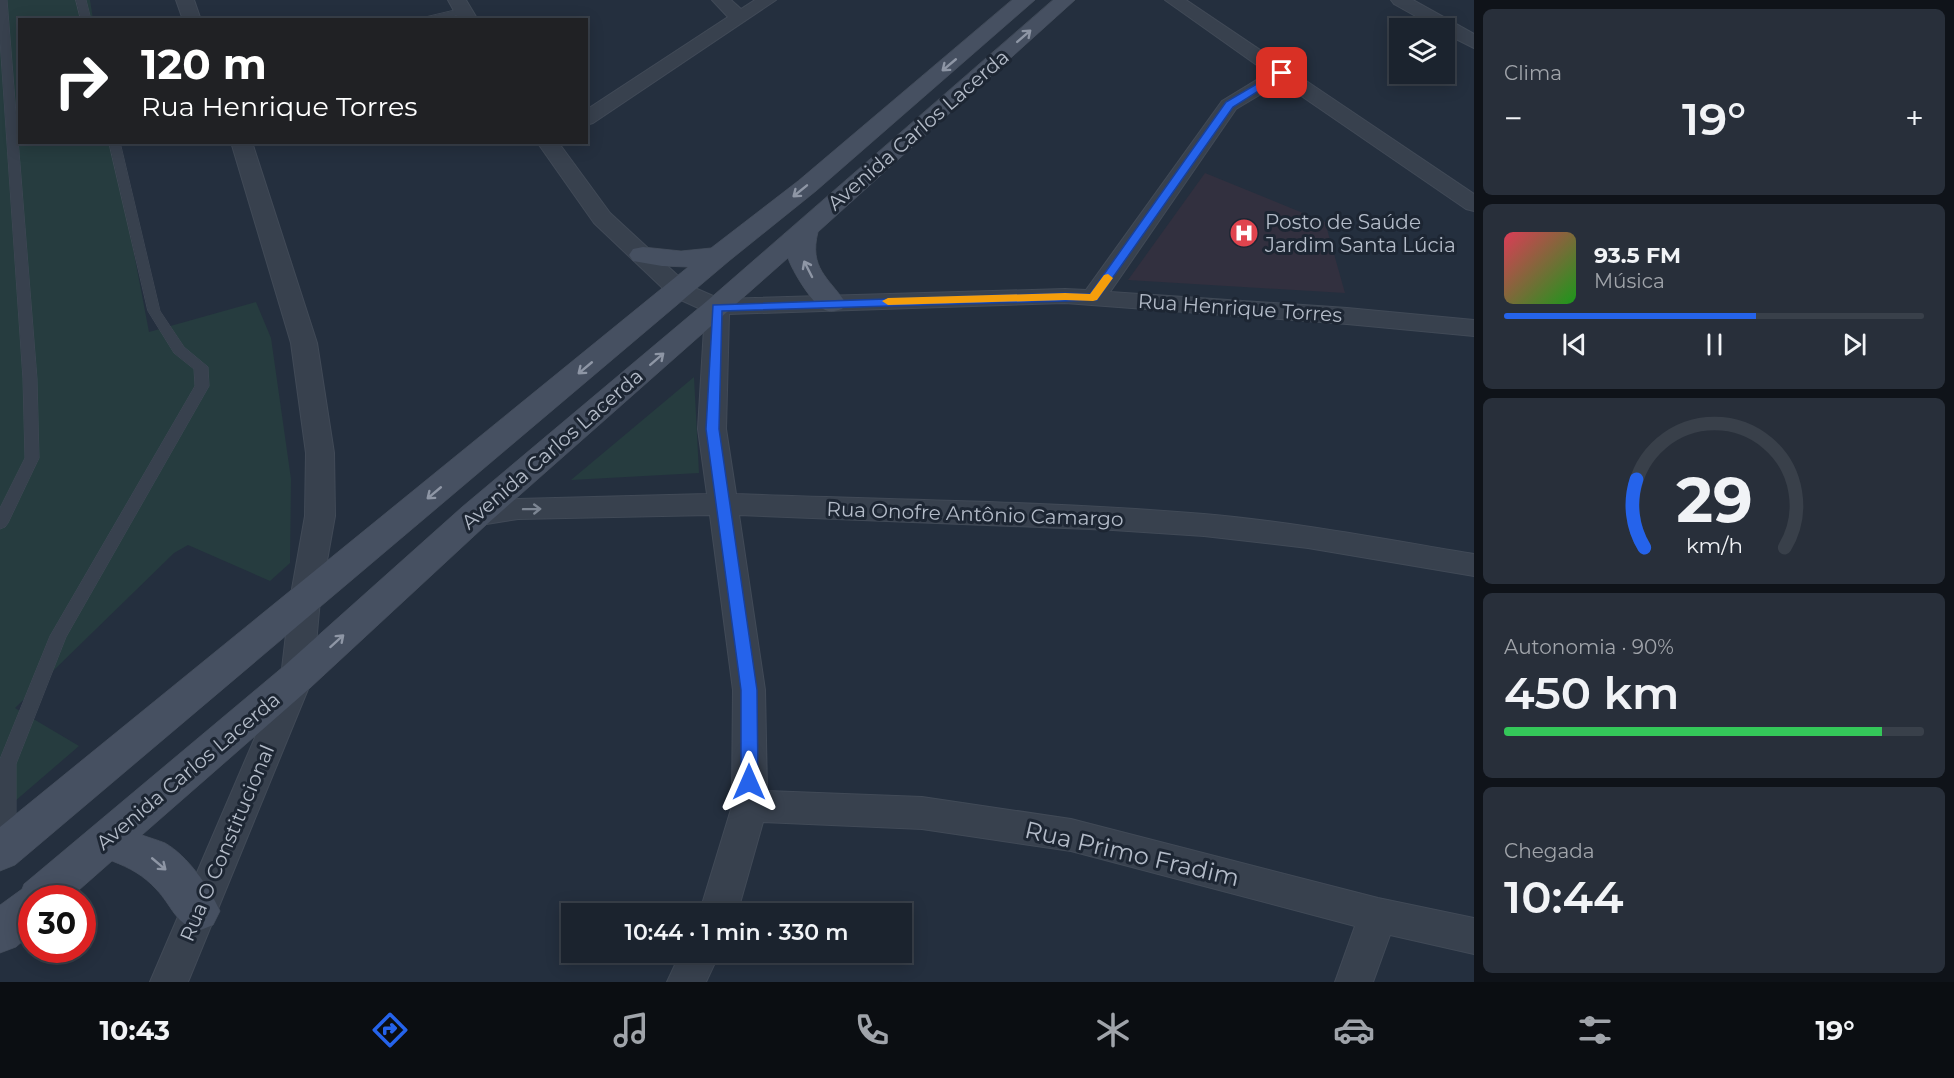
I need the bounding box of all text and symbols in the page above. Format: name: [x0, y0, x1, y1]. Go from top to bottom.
map controls: [1389, 18, 1455, 84]
button: layers: [1389, 18, 1455, 84]
one-way arrow: [1016, 29, 1031, 43]
text: 120 m: [141, 38, 267, 90]
icon: right: [42, 42, 120, 120]
street label: Avenida Carlos Lacerda: [822, 45, 1014, 215]
pin: [1256, 47, 1307, 98]
icon: arrive: [1265, 56, 1298, 89]
one-way arrow: [942, 58, 957, 72]
text: Clima: [1504, 61, 1562, 85]
text: Rua Henrique Torres: [141, 90, 417, 123]
text: 19°: [1682, 91, 1746, 146]
text: −: [1504, 98, 1523, 138]
text: +: [1905, 98, 1924, 138]
one-way arrow: [793, 184, 808, 198]
place label: Posto de Saúde Jardim Santa Lúcia: [1264, 210, 1456, 257]
hospital icon: Posto de Saúde Jardim Santa Lúcia: [1228, 217, 1260, 249]
text: 93.5 FM: [1594, 242, 1681, 269]
one-way arrow: [802, 260, 814, 278]
text: Música: [1594, 269, 1665, 293]
street label: Rua Henrique Torres: [1137, 289, 1343, 327]
icon: previous: [1558, 328, 1591, 361]
icon: pause: [1698, 328, 1731, 361]
icon: next: [1838, 328, 1871, 361]
one-way arrow: [649, 352, 664, 366]
one-way arrow: [577, 362, 593, 375]
street label: Avenida Carlos Lacerda: [456, 364, 648, 534]
text: 29: [1676, 462, 1752, 538]
one-way arrow: [427, 486, 443, 499]
street label: Rua Onofre Antônio Camargo: [826, 497, 1124, 531]
one-way arrow: [521, 503, 541, 515]
text: km/h: [1685, 532, 1743, 558]
one-way arrow: [330, 634, 345, 648]
text: Autonomia · 90%: [1504, 635, 1674, 659]
text: 450 km: [1504, 665, 1679, 720]
street label: Avenida Carlos Lacerda: [91, 687, 285, 855]
street label: Rua O Constitucional: [175, 741, 279, 945]
position arrow: [717, 750, 781, 814]
street label: Rua Primo Fradim: [1022, 815, 1242, 892]
text: Chegada: [1504, 839, 1595, 863]
one-way arrow: [151, 857, 166, 871]
text: 10:44: [1504, 869, 1624, 924]
speed limit sign: 30: [18, 885, 96, 963]
text: 10:44 · 1 min · 330 m: [625, 919, 848, 946]
icon: directions: [369, 1009, 411, 1051]
icon: music: [610, 1009, 652, 1051]
icon: phone: [851, 1009, 893, 1051]
icon: climate: [1092, 1009, 1134, 1051]
icon: car: [1333, 1009, 1375, 1051]
icon: filters: [1574, 1009, 1616, 1051]
text: 10:43: [100, 1014, 170, 1047]
text: 19°: [1815, 1014, 1854, 1047]

